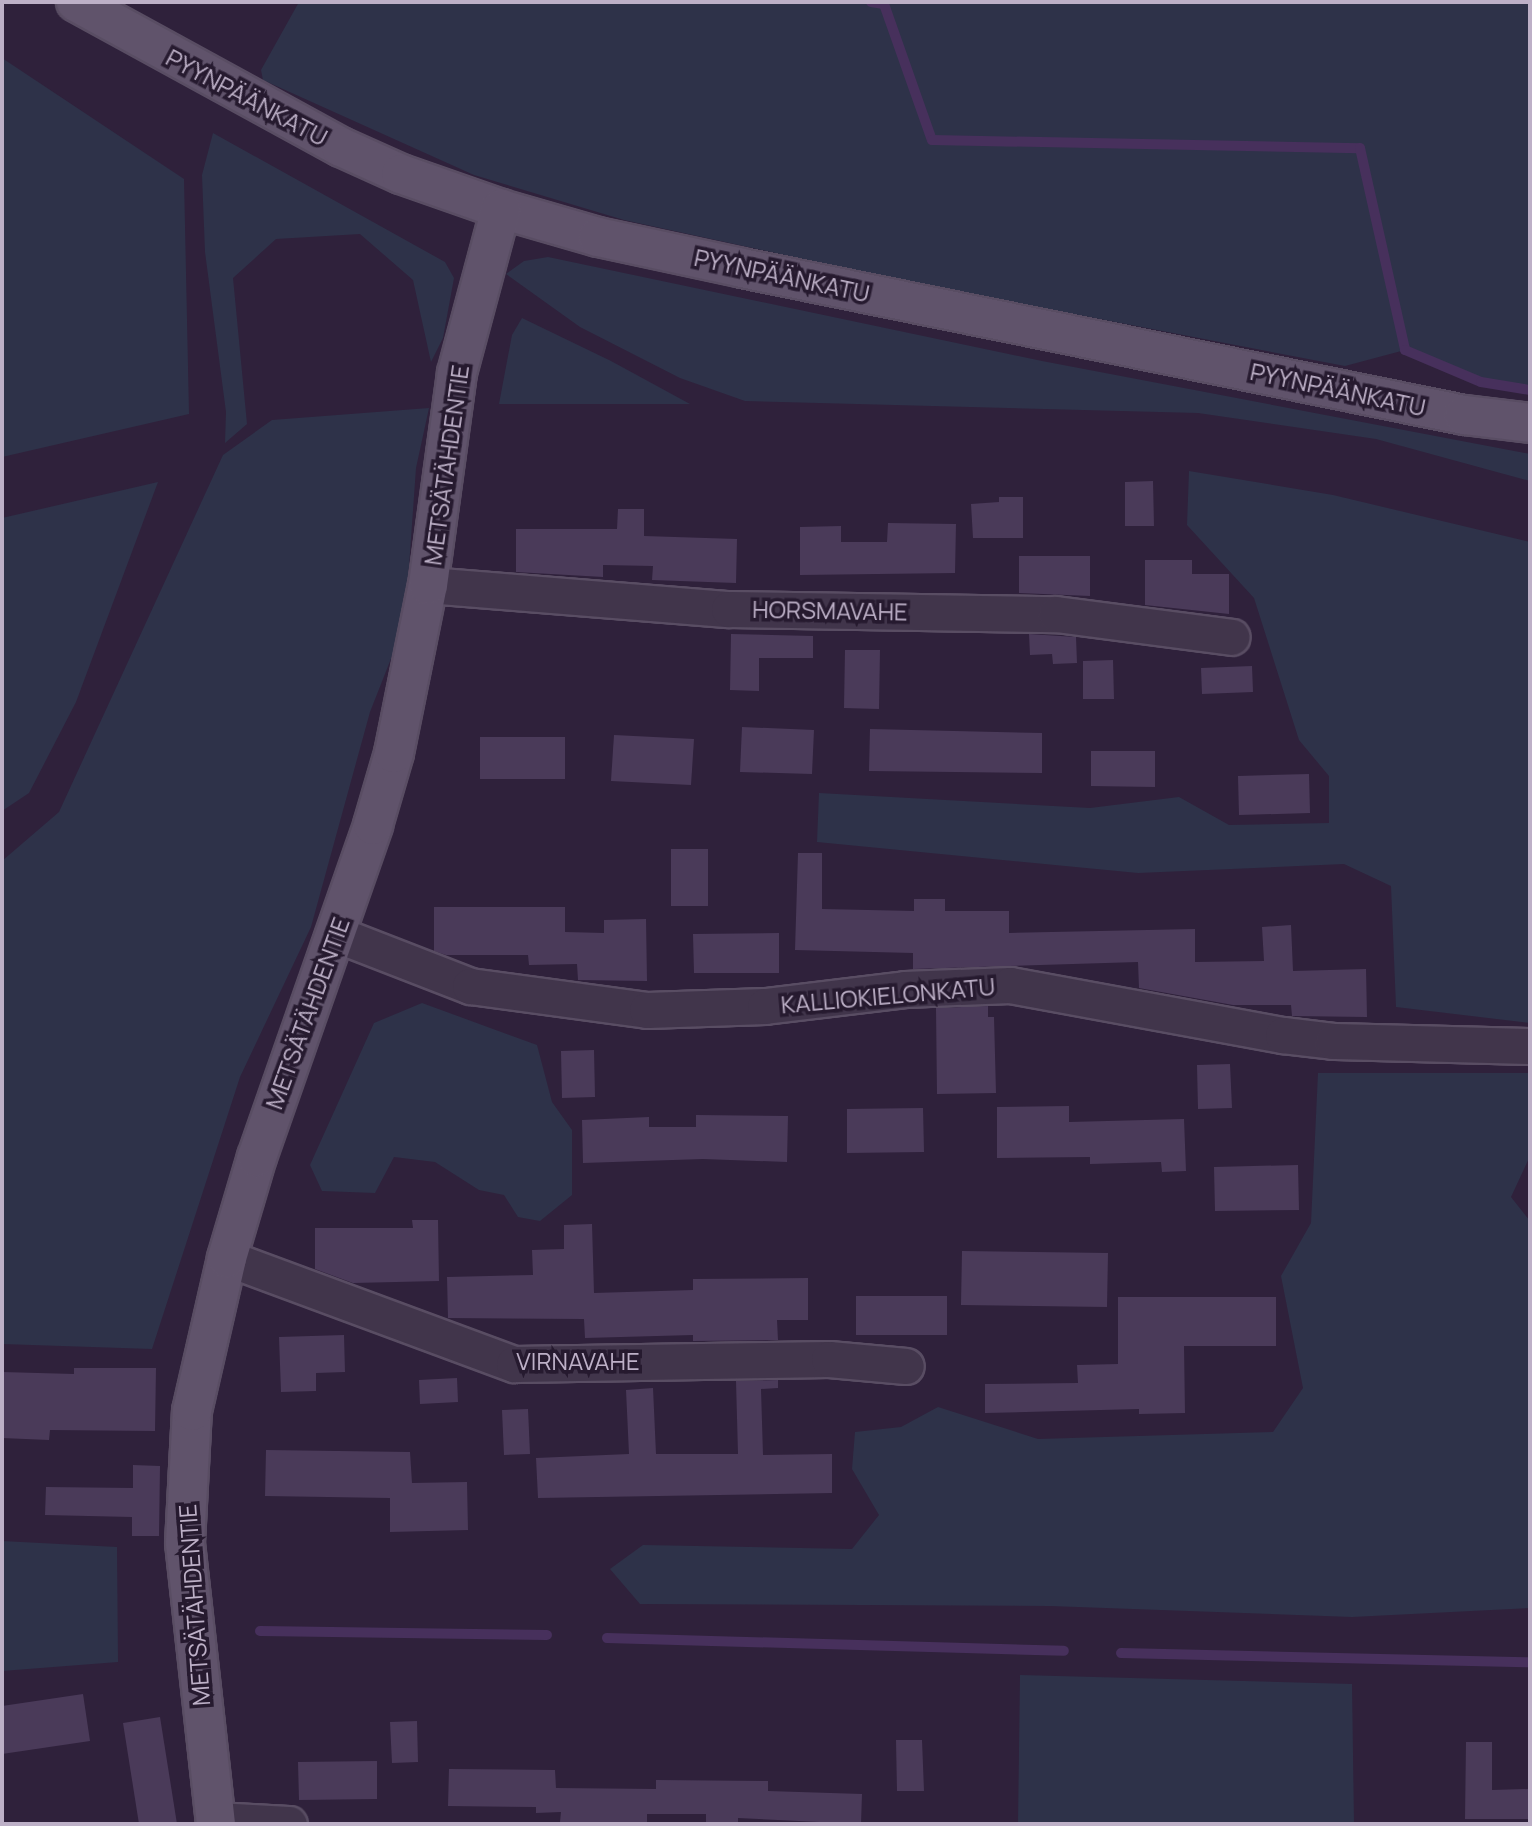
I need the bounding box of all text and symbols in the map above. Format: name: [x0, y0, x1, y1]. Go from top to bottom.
street label: PYYNPÄÄNKATU: [161, 42, 333, 152]
street label: PYYNPÄÄNKATU: [692, 242, 872, 308]
street label: PYYNPÄÄNKATU: [1248, 356, 1428, 422]
street label: METSÄTÄHDENTIE: [418, 363, 474, 567]
street label: HORSMAVAHE: [752, 594, 908, 626]
street label: METSÄTÄHDENTIE: [259, 913, 355, 1113]
street label: KALLIOKIELONKATU: [780, 971, 996, 1019]
street label: VIRNAVAHE: [516, 1347, 640, 1375]
street label: METSÄTÄHDENTIE: [173, 1503, 215, 1707]

